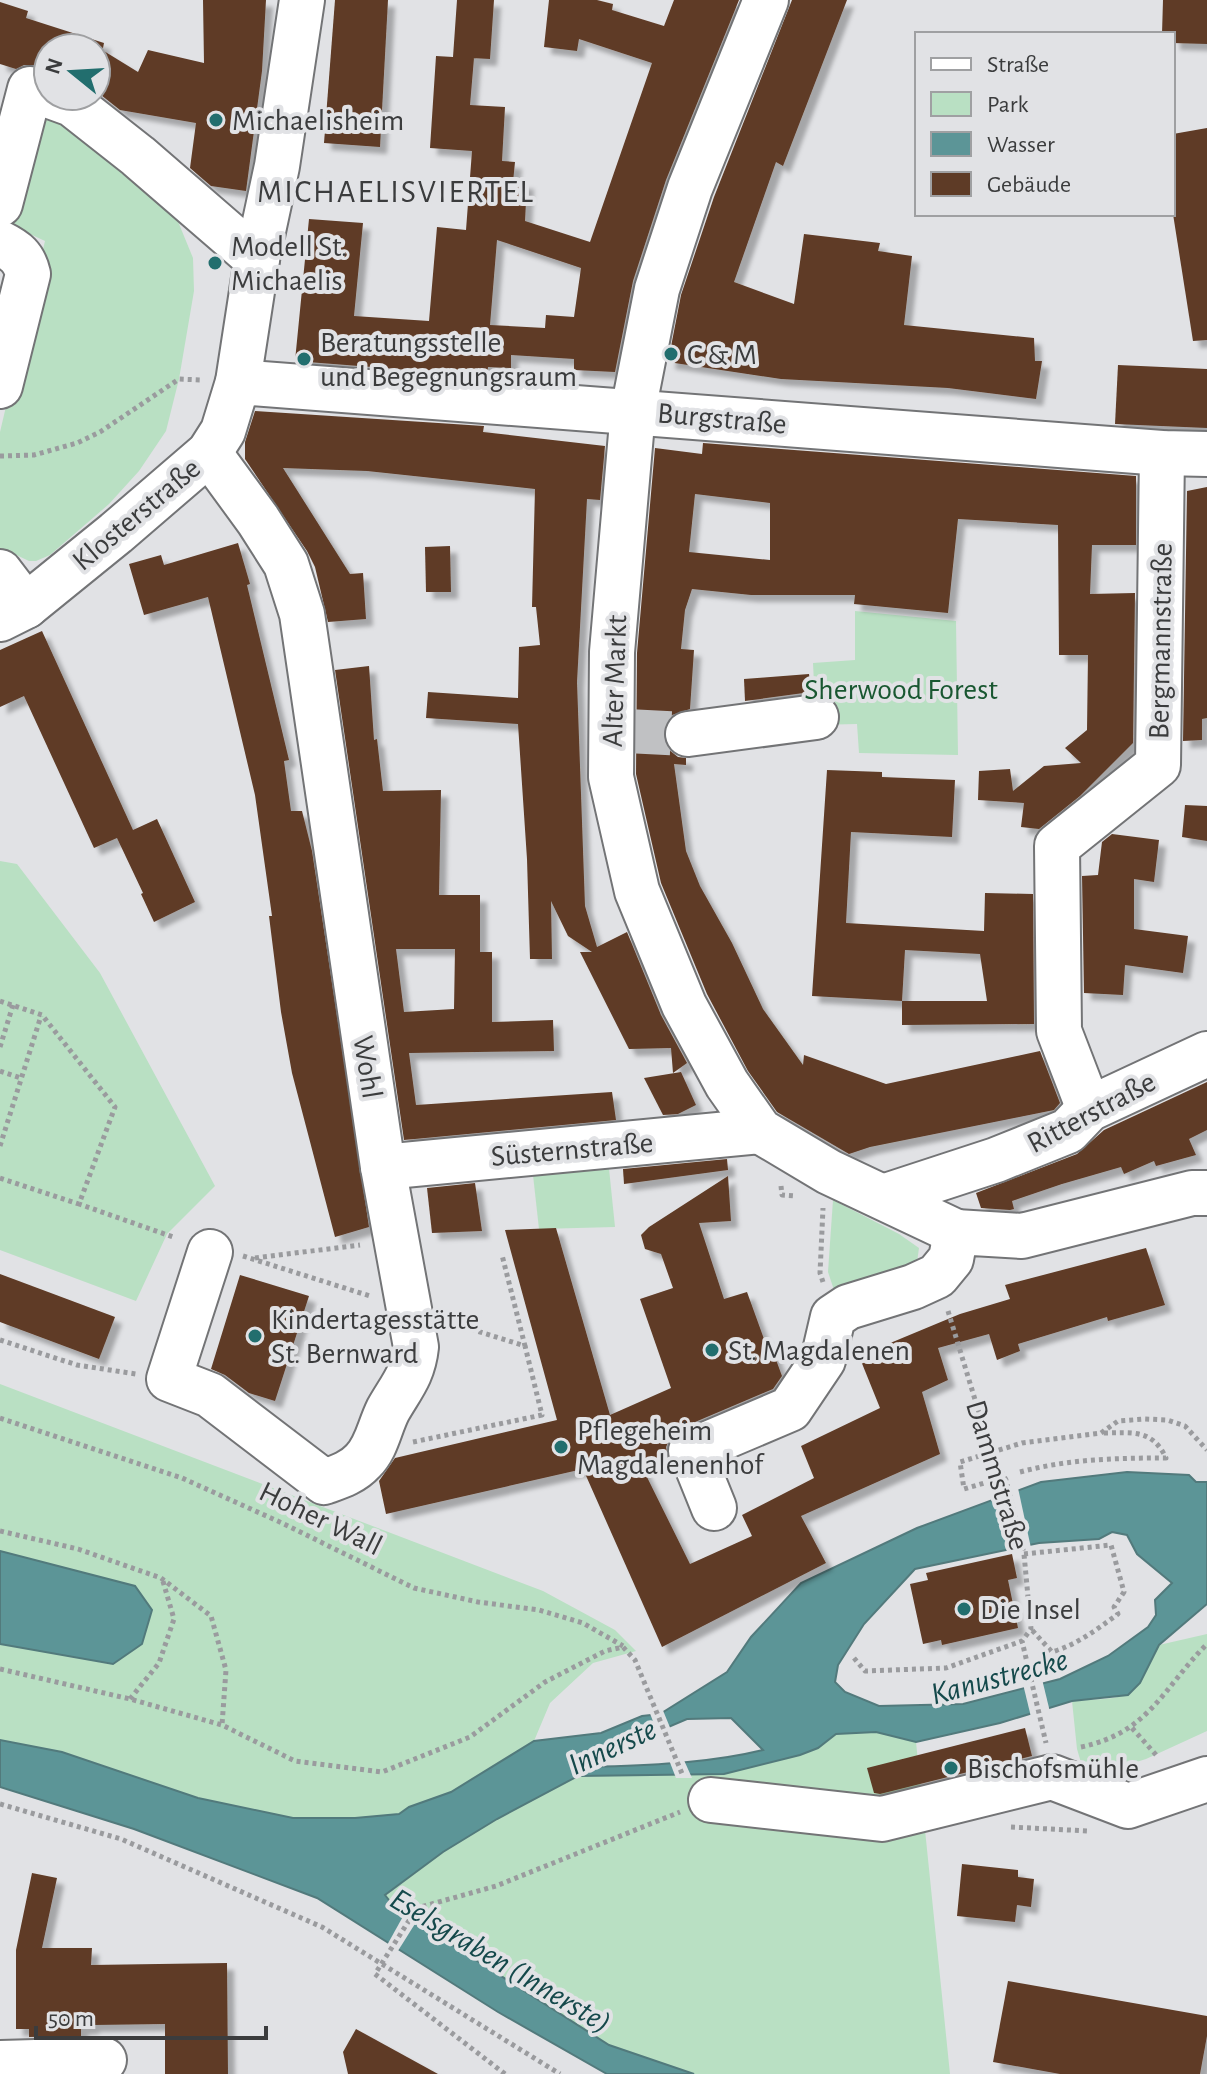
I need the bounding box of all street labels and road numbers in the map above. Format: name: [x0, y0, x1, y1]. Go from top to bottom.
street label: Burgstraße: [656, 398, 788, 440]
street label: Klosterstraße: [67, 453, 206, 577]
street label: Bergmannstraße: [1144, 543, 1178, 740]
street label: Alter Markt: [598, 614, 632, 748]
street label: Wohl: [347, 1034, 387, 1101]
street label: Ritterstraße: [1022, 1067, 1161, 1159]
street label: Süsternstraße: [490, 1128, 655, 1172]
street label: Dammstraße: [960, 1397, 1034, 1554]
street label: Hoher Wall: [254, 1476, 387, 1561]

